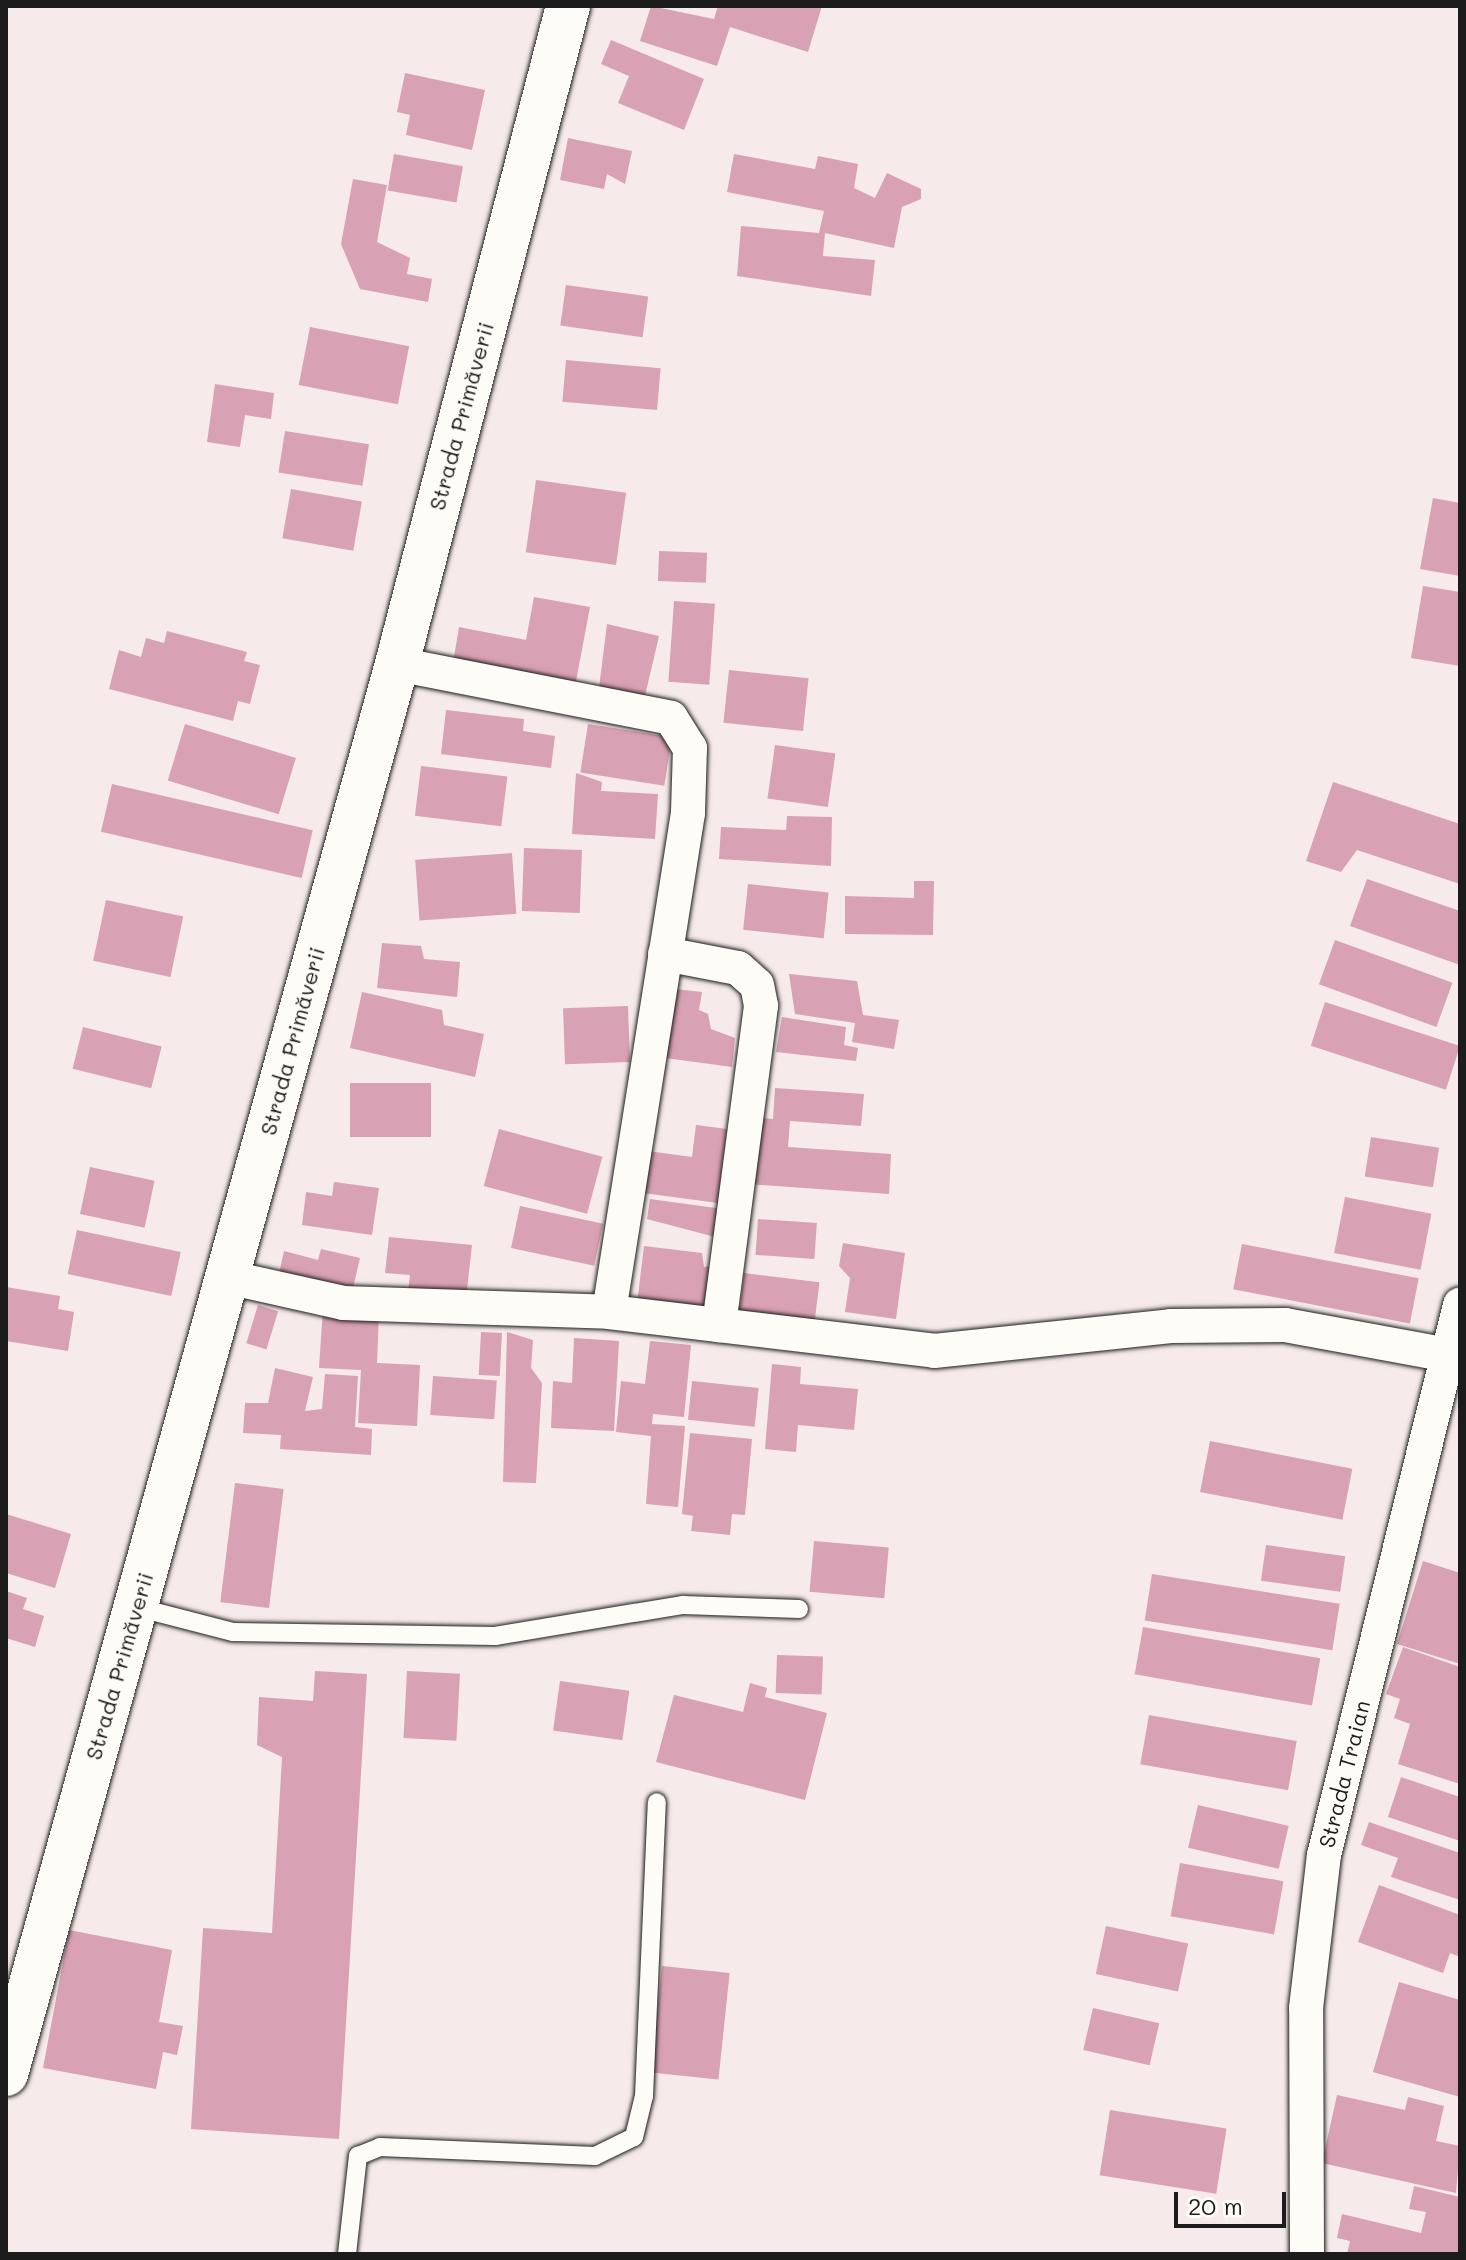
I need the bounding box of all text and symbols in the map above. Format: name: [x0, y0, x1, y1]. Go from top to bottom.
street label: Strada Primăverii: [423, 319, 499, 513]
street label: Strada Primăverii: [254, 944, 330, 1138]
street label: Strada Primăverii: [80, 1569, 158, 1763]
street label: Strada Traian: [1313, 1697, 1375, 1851]
scale bar: [1178, 2176, 1290, 2226]
text: 20 m: [1188, 2190, 1243, 2221]

